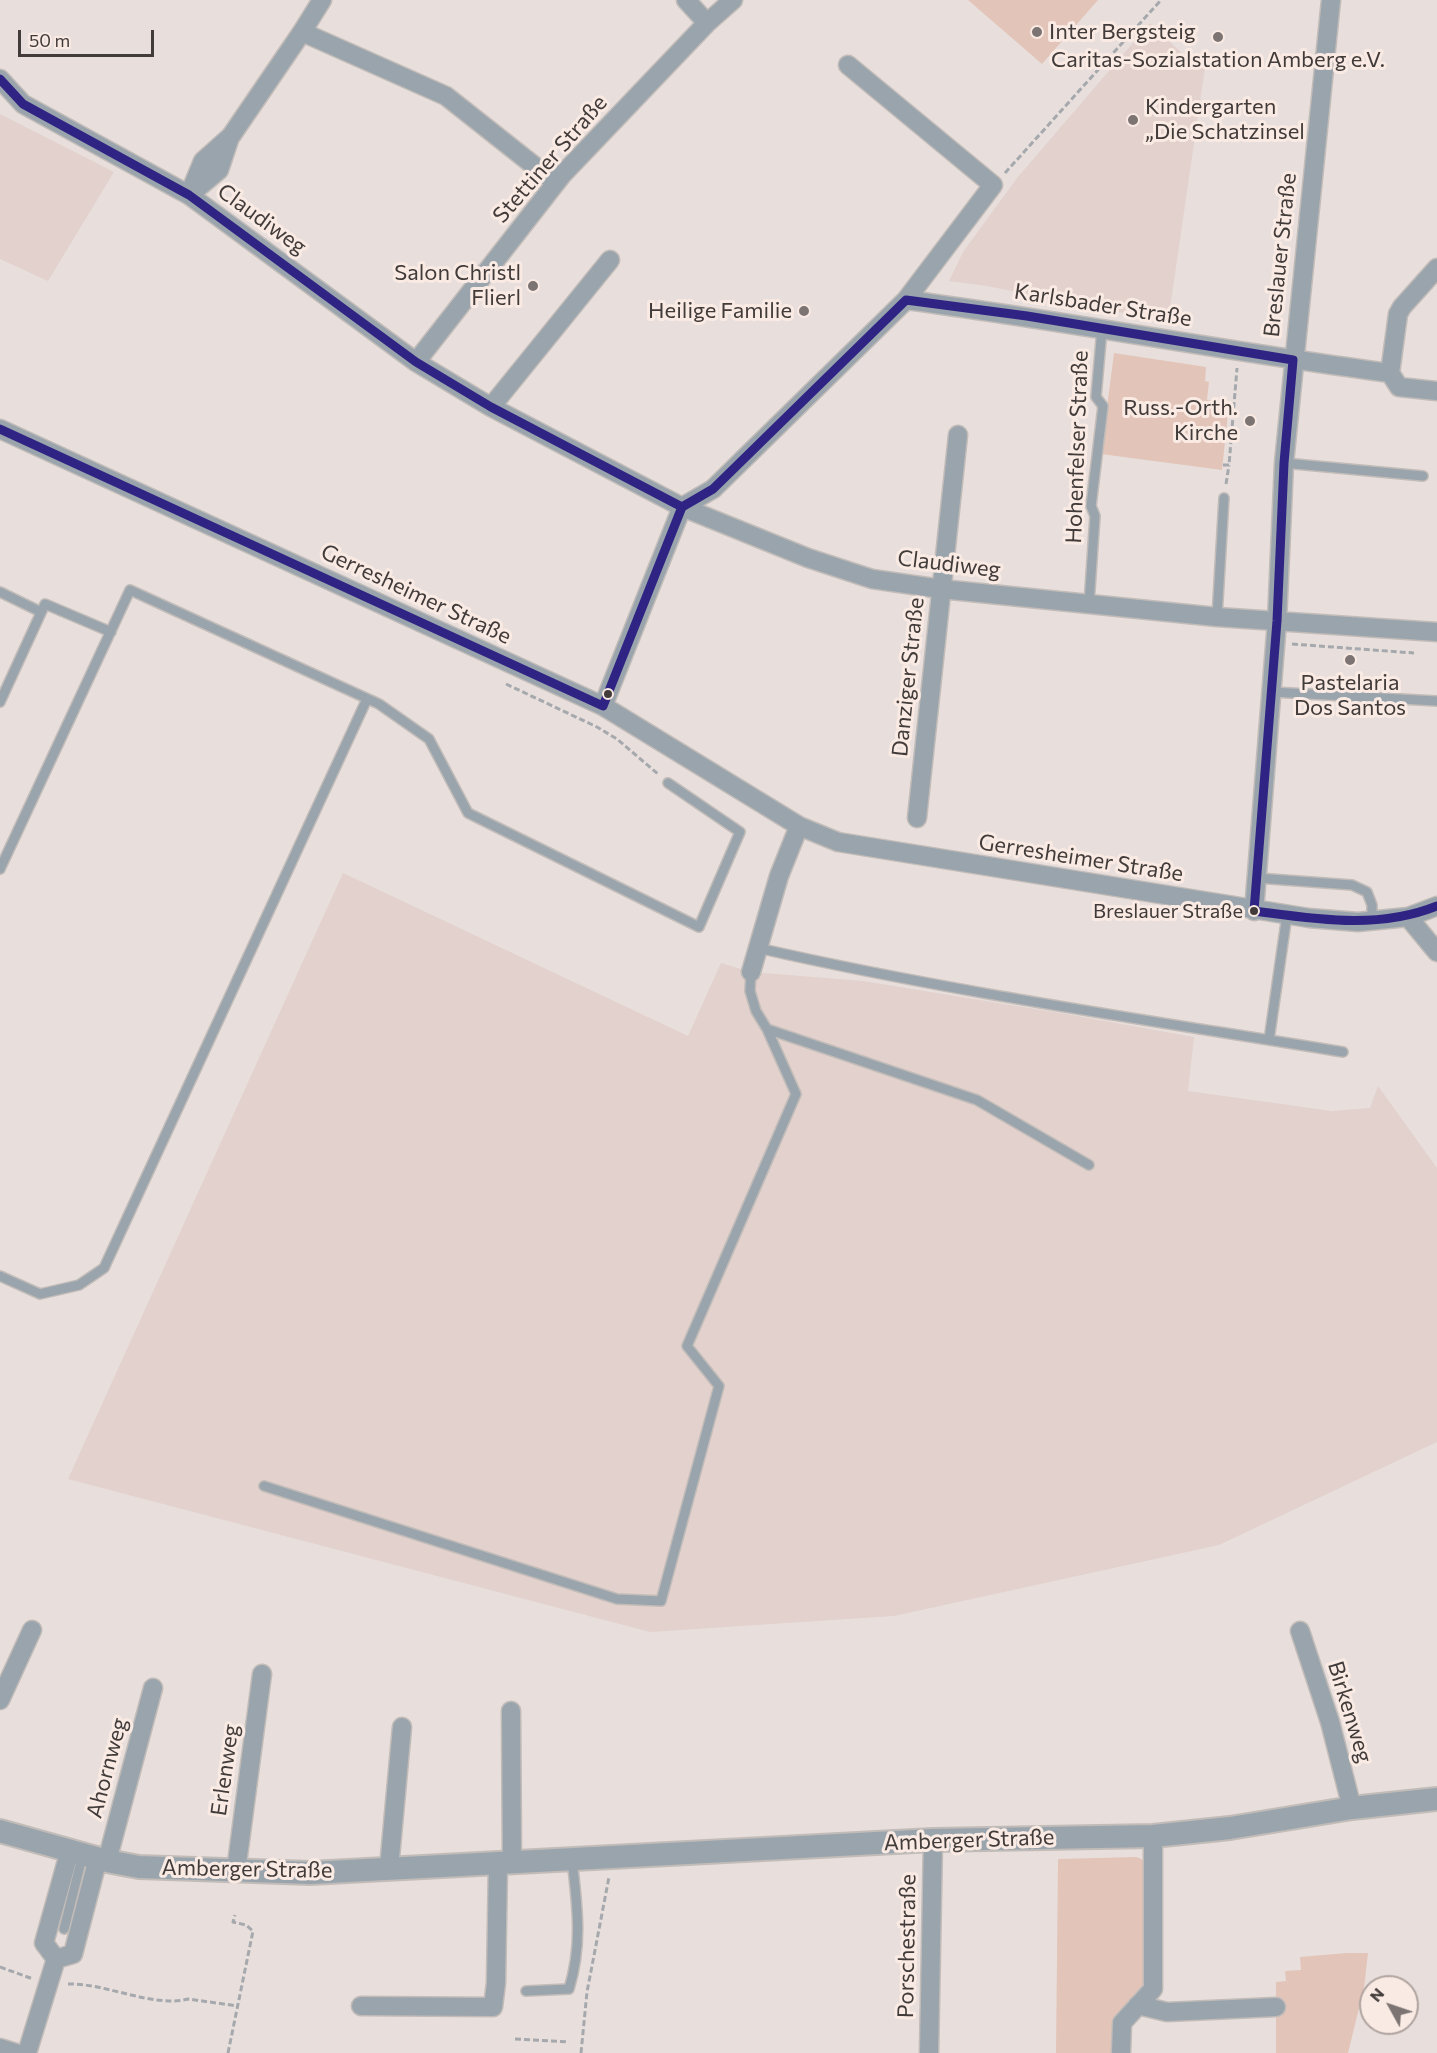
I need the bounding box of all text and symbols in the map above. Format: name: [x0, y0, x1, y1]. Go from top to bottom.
scale bar: [21, 18, 158, 56]
place label: Inter Bergsteig: [1049, 19, 1196, 45]
marker: Inter Bergsteig: [1030, 25, 1044, 39]
text: 50 m: [29, 29, 70, 51]
marker: Caritas-Sozialstation Amberg e.V.: [1211, 30, 1225, 44]
place label: Caritas-Sozialstation Amberg e.V.: [1051, 47, 1385, 73]
street label: Stettiner Straße: [487, 90, 613, 228]
place label: Kindergarten „Die Schatzinsel: [1145, 94, 1305, 146]
marker: Kindergarten „Die Schatzinsel: [1126, 113, 1140, 127]
street label: Breslauer Straße: [1258, 172, 1302, 338]
street label: Claudiweg: [212, 178, 312, 260]
place label: Salon Christl Flierl: [394, 260, 521, 312]
street label: Karlsbader Straße: [1012, 278, 1194, 332]
marker: Salon Christl Flierl: [526, 279, 540, 293]
place label: Heilige Familie: [648, 298, 792, 324]
marker: Heilige Familie: [797, 304, 811, 318]
street label: Hohenfelser Straße: [1060, 350, 1094, 544]
place label: Russ.-Orth. Kirche: [1123, 395, 1238, 446]
marker: Russ.-Orth. Kirche: [1243, 414, 1257, 428]
street label: Gerresheimer Straße: [317, 538, 515, 650]
street label: Claudiweg: [896, 545, 1002, 583]
street label: Danziger Straße: [887, 596, 929, 758]
marker: Pastelaria Dos Santos: [1343, 653, 1357, 667]
place label: Pastelaria Dos Santos: [1294, 670, 1406, 722]
unlabelled marker: [602, 688, 614, 700]
street label: Gerresheimer Straße: [977, 829, 1185, 887]
place label: Breslauer Straße: [1093, 899, 1243, 923]
marker: Breslauer Straße: [1248, 905, 1260, 917]
street label: Birkenweg: [1322, 1658, 1378, 1766]
street label: Ahornweg: [81, 1715, 133, 1821]
street label: Erlenweg: [206, 1723, 244, 1817]
street label: Amberger Straße: [883, 1824, 1055, 1856]
street label: Amberger Straße: [161, 1854, 333, 1884]
street label: Porschestraße: [893, 1874, 921, 2018]
north arrow: [1359, 1975, 1419, 2035]
text: N: [1365, 1984, 1387, 2005]

